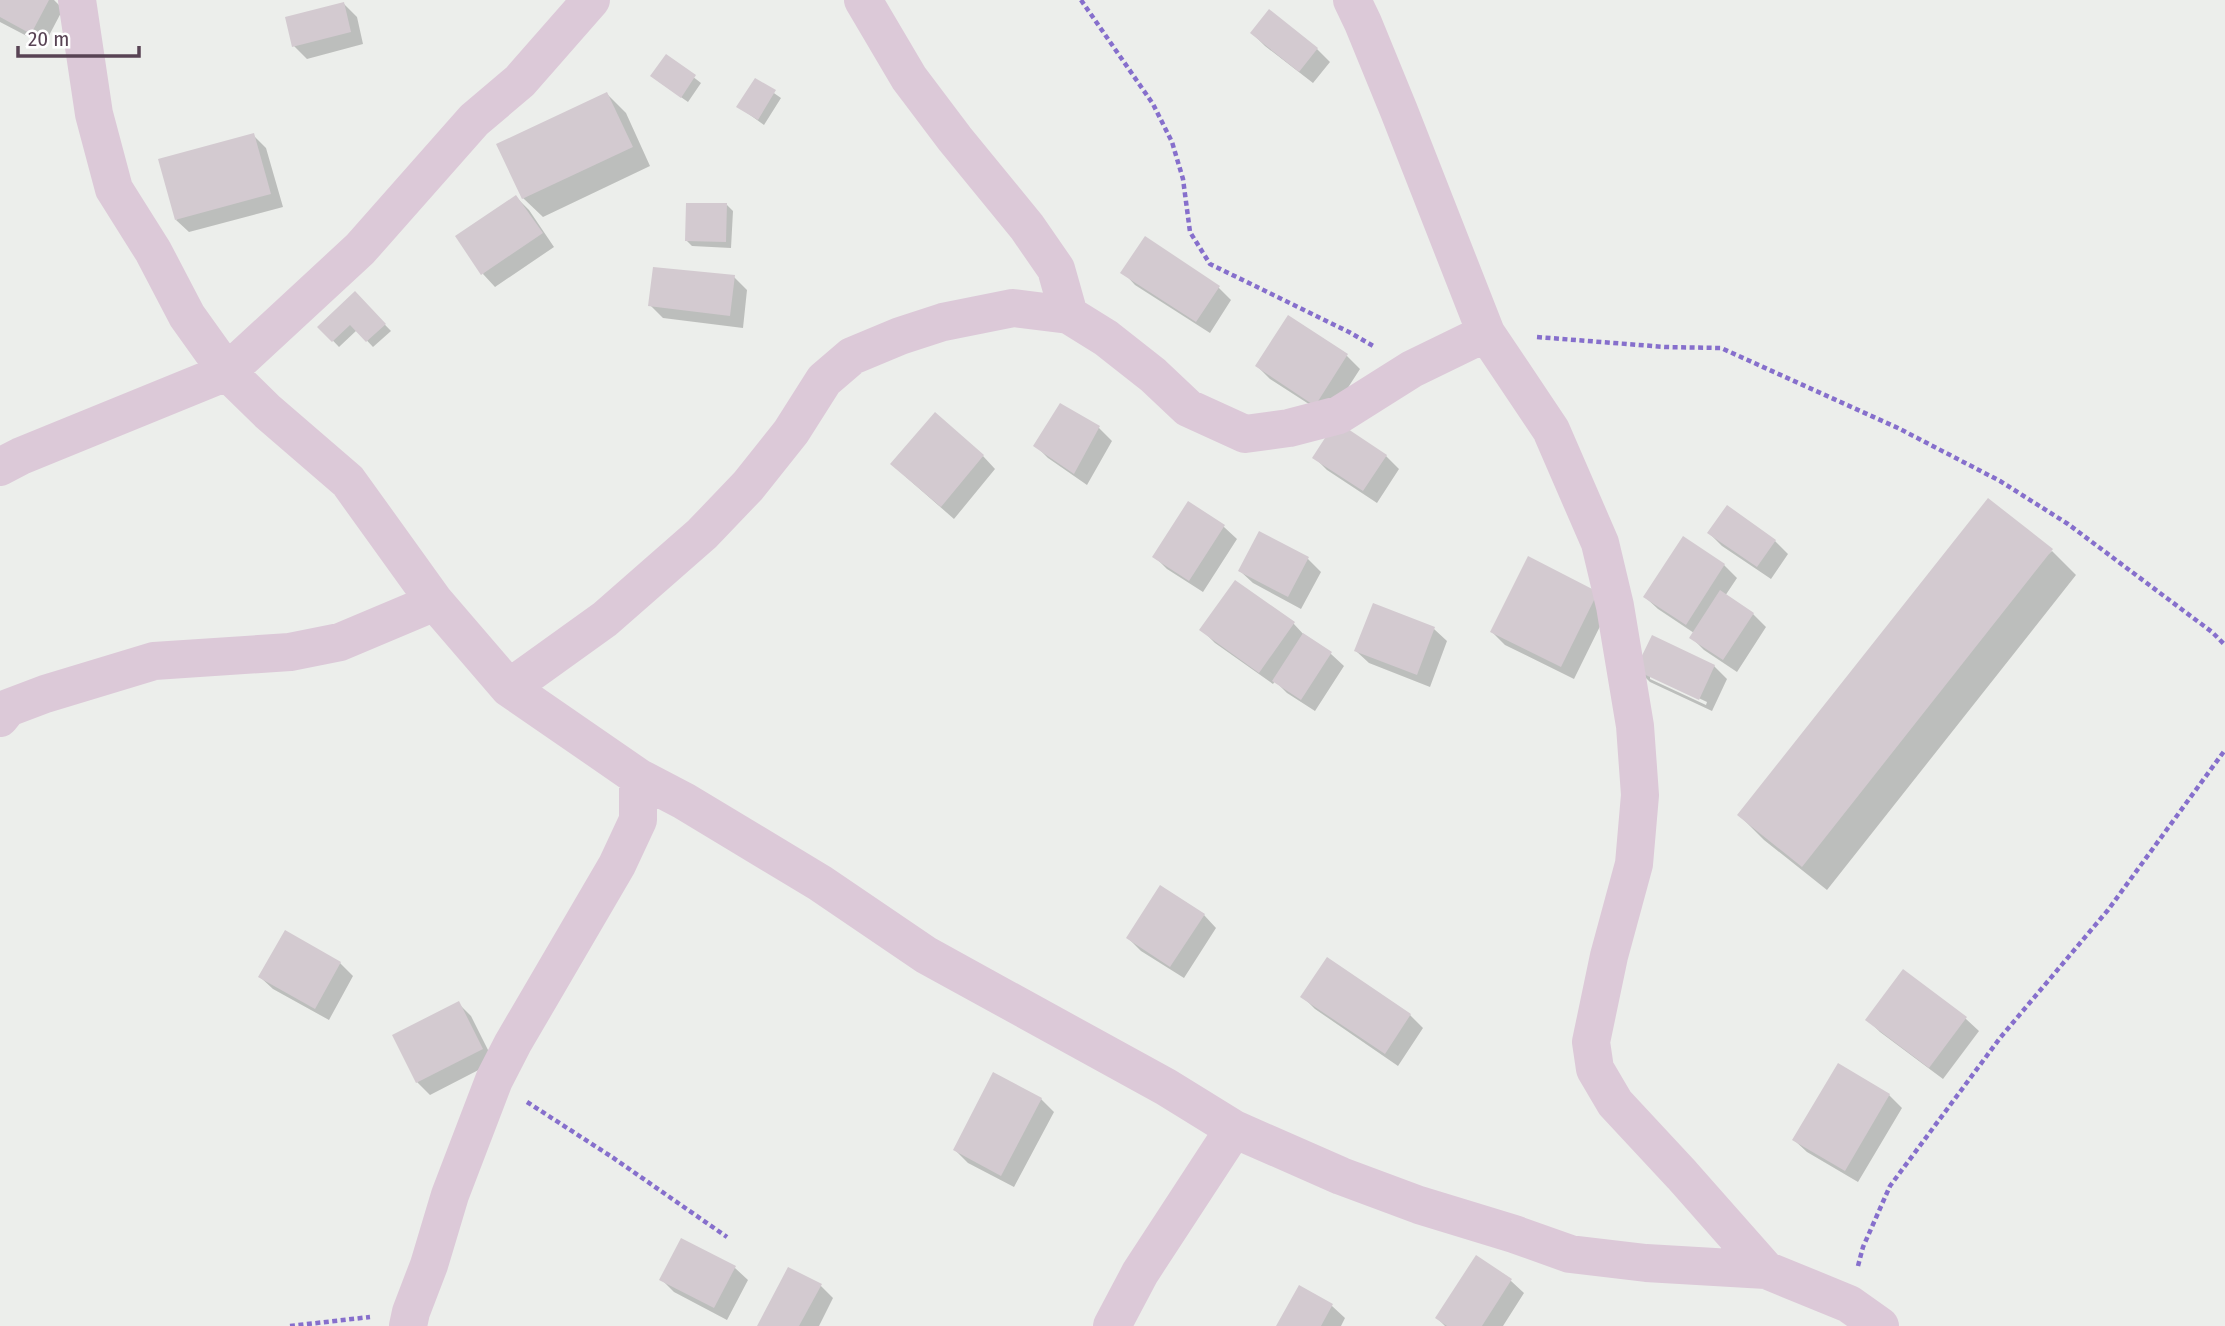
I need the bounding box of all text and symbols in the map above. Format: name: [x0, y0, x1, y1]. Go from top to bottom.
scale bar: [18, 14, 138, 58]
text: 20 m: [28, 26, 69, 52]

